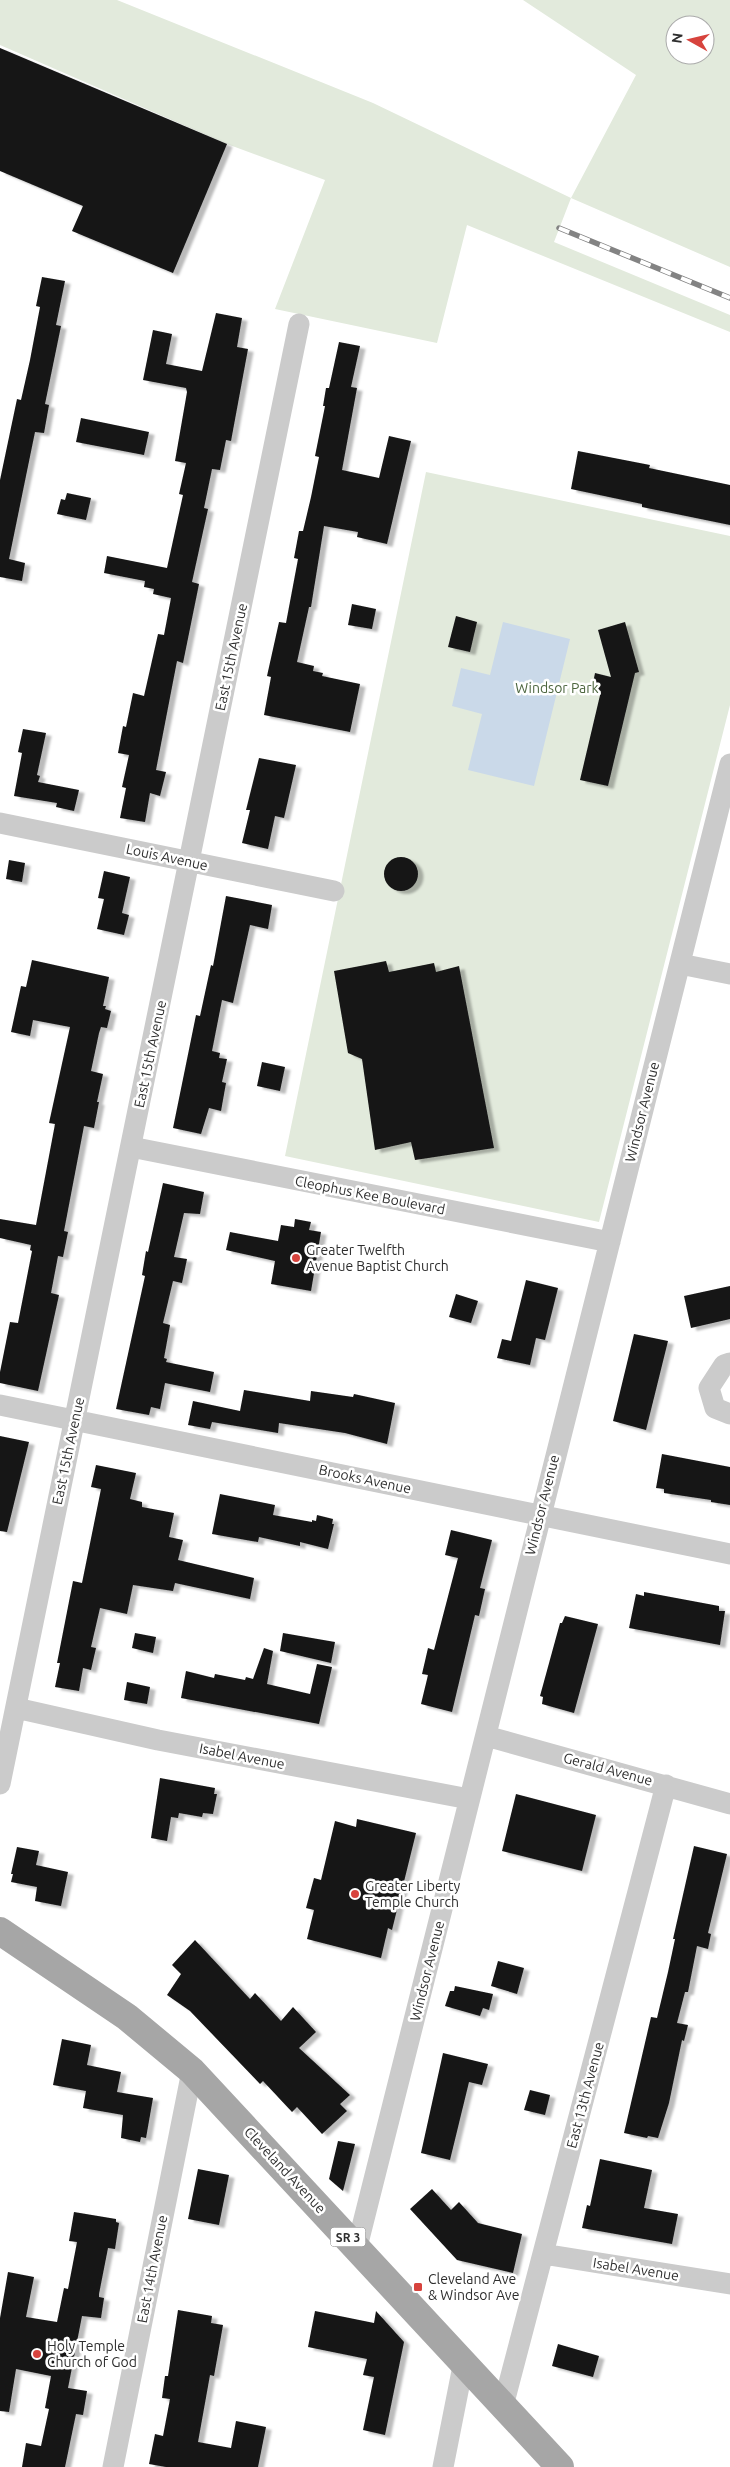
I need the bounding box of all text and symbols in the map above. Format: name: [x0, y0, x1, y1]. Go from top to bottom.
north arrow: [665, 15, 715, 65]
text: N: [668, 32, 686, 44]
street label: East 15th Avenue: [212, 602, 250, 712]
park label: Windsor Park: [515, 680, 599, 696]
street label: Louis Avenue: [125, 841, 209, 873]
street label: East 15th Avenue: [131, 999, 169, 1109]
street label: Windsor Avenue: [622, 1060, 662, 1164]
street label: Cleophus Kee Boulevard: [294, 1173, 446, 1217]
place label: Greater Twelfth Avenue Baptist Church: [306, 1242, 449, 1274]
marker: Greater Twelfth Avenue Baptist Church: [290, 1252, 302, 1264]
street label: East 15th Avenue: [49, 1396, 87, 1506]
street label: Windsor Avenue: [522, 1453, 562, 1557]
street label: Brooks Avenue: [317, 1461, 413, 1497]
street label: Isabel Avenue: [198, 1740, 286, 1772]
street label: Gerald Avenue: [562, 1749, 654, 1789]
place label: Greater Liberty Temple Church: [365, 1878, 460, 1910]
marker: Greater Liberty Temple Church: [349, 1888, 361, 1900]
street label: Windsor Avenue: [407, 1919, 447, 2023]
street label: East 13th Avenue: [563, 2040, 607, 2150]
street label: Cleveland Avenue: [241, 2124, 329, 2216]
street label: East 14th Avenue: [134, 2214, 170, 2324]
road number: SR 3: [330, 2228, 366, 2246]
street label: Isabel Avenue: [592, 2254, 680, 2284]
place label: Cleveland Ave & Windsor Ave: [428, 2271, 519, 2303]
marker: Cleveland Ave & Windsor Ave: [412, 2281, 424, 2293]
place label: Holy Temple Church of God: [47, 2338, 137, 2370]
marker: Holy Temple Church of God: [31, 2348, 43, 2360]

